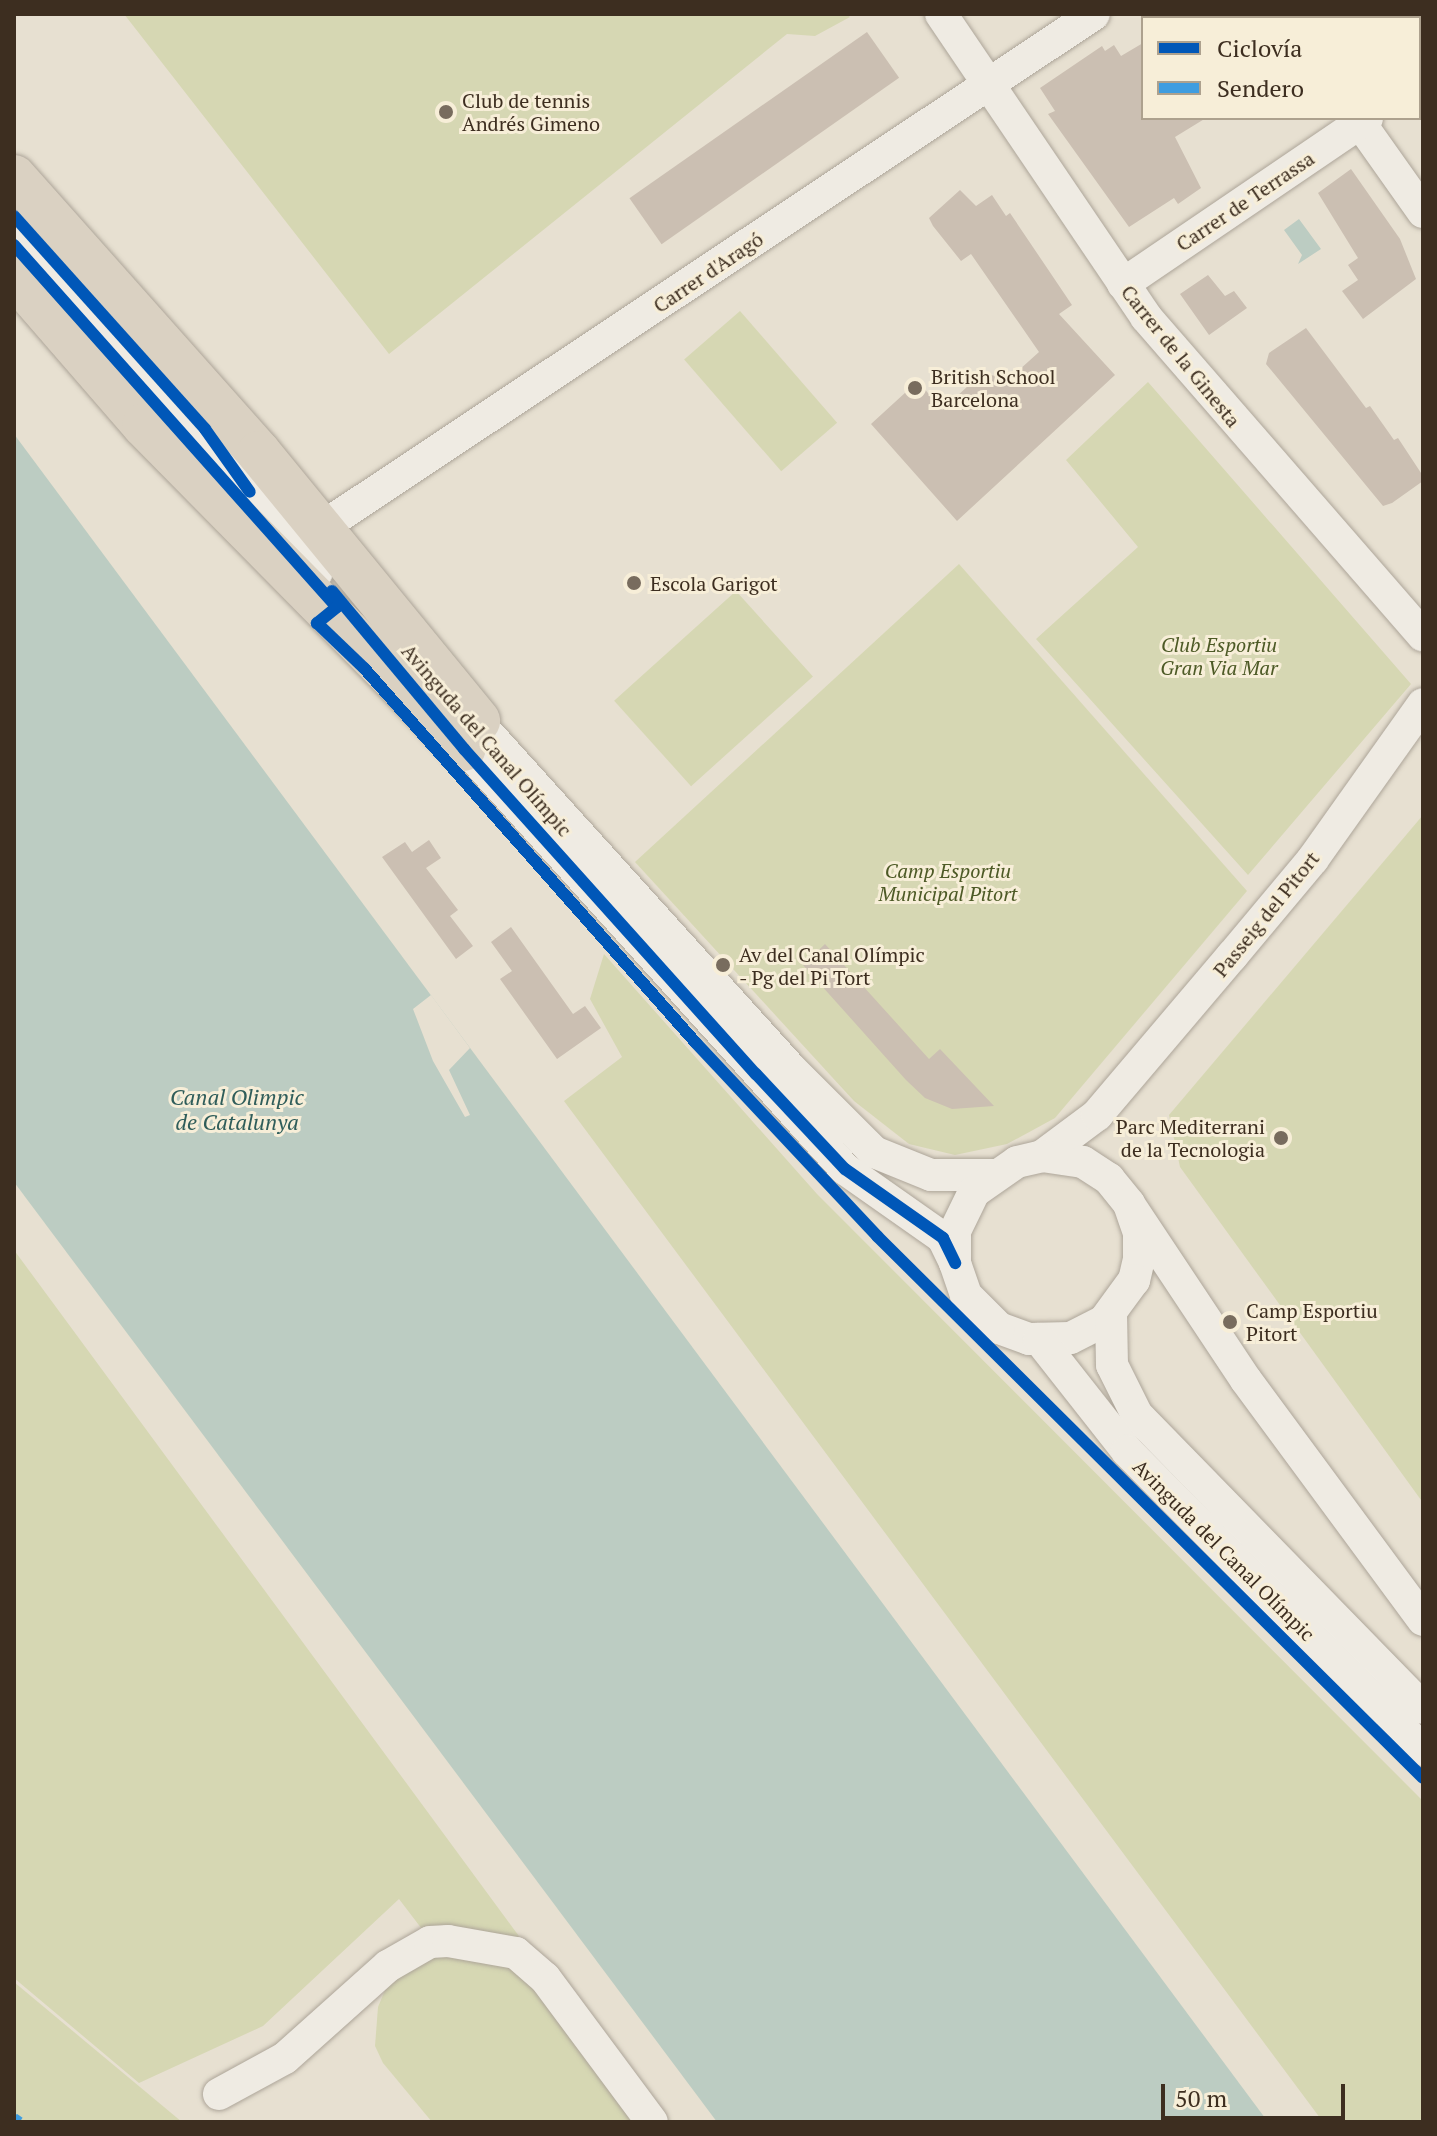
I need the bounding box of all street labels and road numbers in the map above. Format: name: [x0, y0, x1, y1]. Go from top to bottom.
street label: Carrer de Terrassa: [1172, 146, 1318, 256]
street label: Carrer d'Aragó: [649, 227, 767, 317]
street label: Carrer de la Ginesta: [1116, 280, 1246, 432]
street label: Avinguda del Canal Olímpic: [397, 639, 577, 841]
street label: Passeig del Pitort: [1208, 846, 1324, 982]
street label: Avinguda del Canal Olímpic: [1128, 1454, 1320, 1646]

